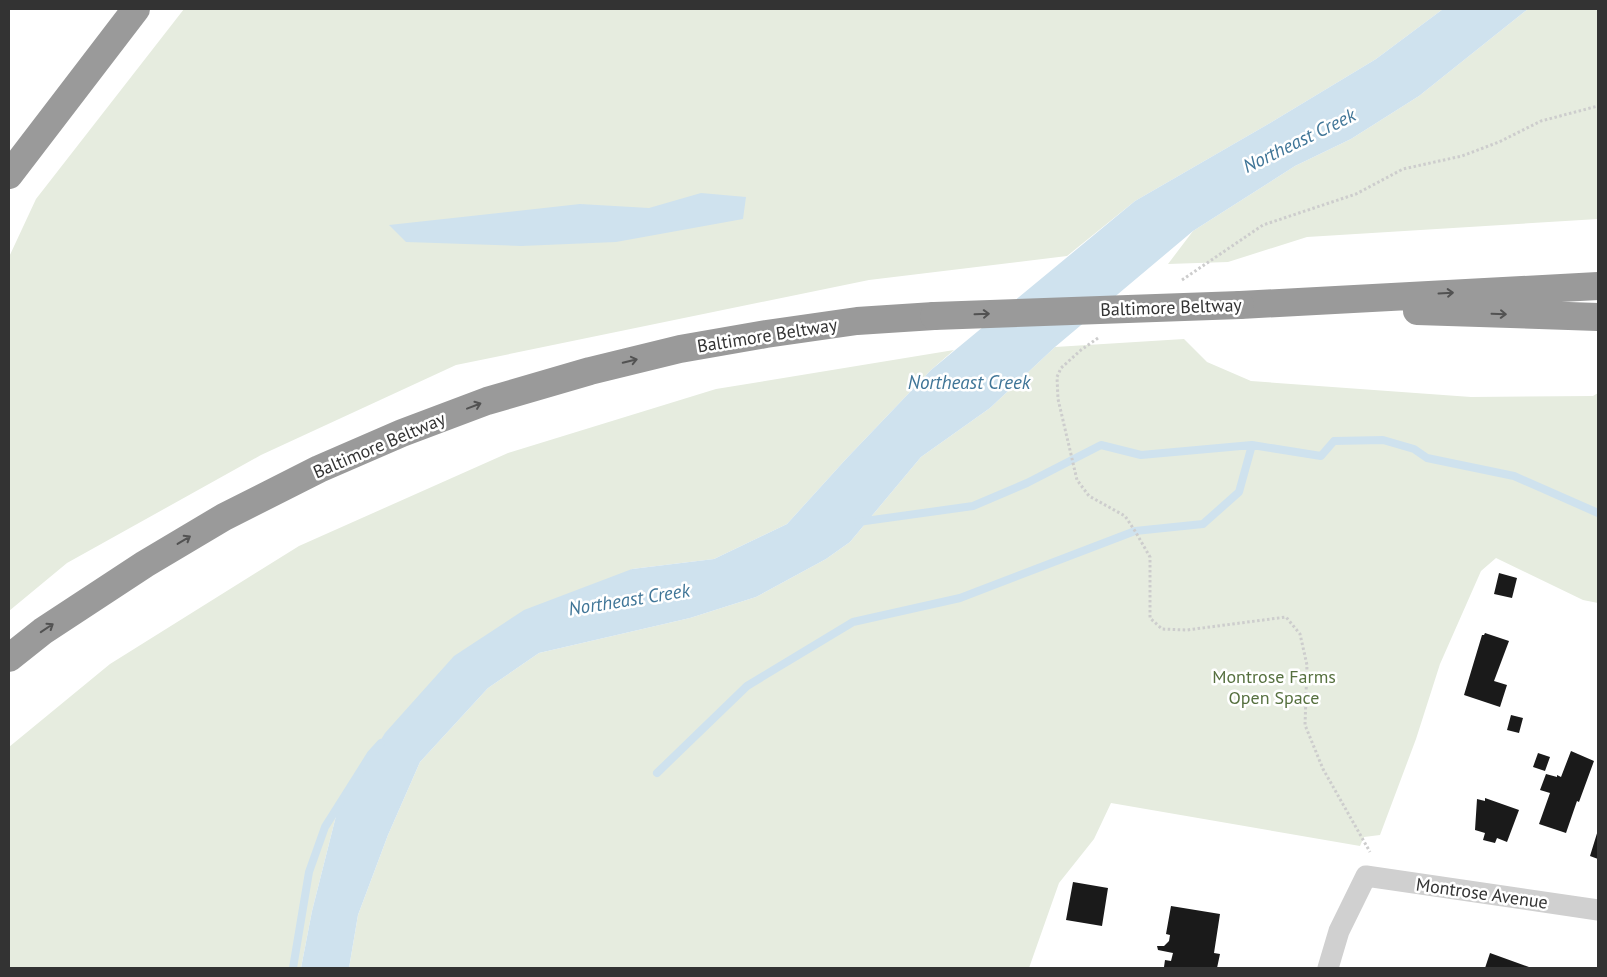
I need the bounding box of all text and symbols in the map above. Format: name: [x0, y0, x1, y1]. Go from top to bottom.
water label: Northeast Creek: [1239, 102, 1361, 178]
one-way arrow: [1438, 289, 1454, 298]
street label: Baltimore Beltway: [1100, 293, 1243, 321]
one-way arrow: [1491, 309, 1507, 318]
one-way arrow: [974, 310, 990, 319]
street label: Baltimore Beltway: [695, 312, 839, 357]
one-way arrow: [622, 356, 638, 365]
water label: Northeast Creek: [908, 370, 1032, 394]
one-way arrow: [466, 401, 481, 410]
street label: Baltimore Beltway: [309, 407, 449, 483]
one-way arrow: [177, 535, 191, 545]
water label: Northeast Creek: [567, 577, 693, 620]
one-way arrow: [40, 623, 54, 633]
park label: Montrose Farms Open Space: [1212, 665, 1336, 709]
street label: Montrose Avenue: [1415, 872, 1549, 914]

